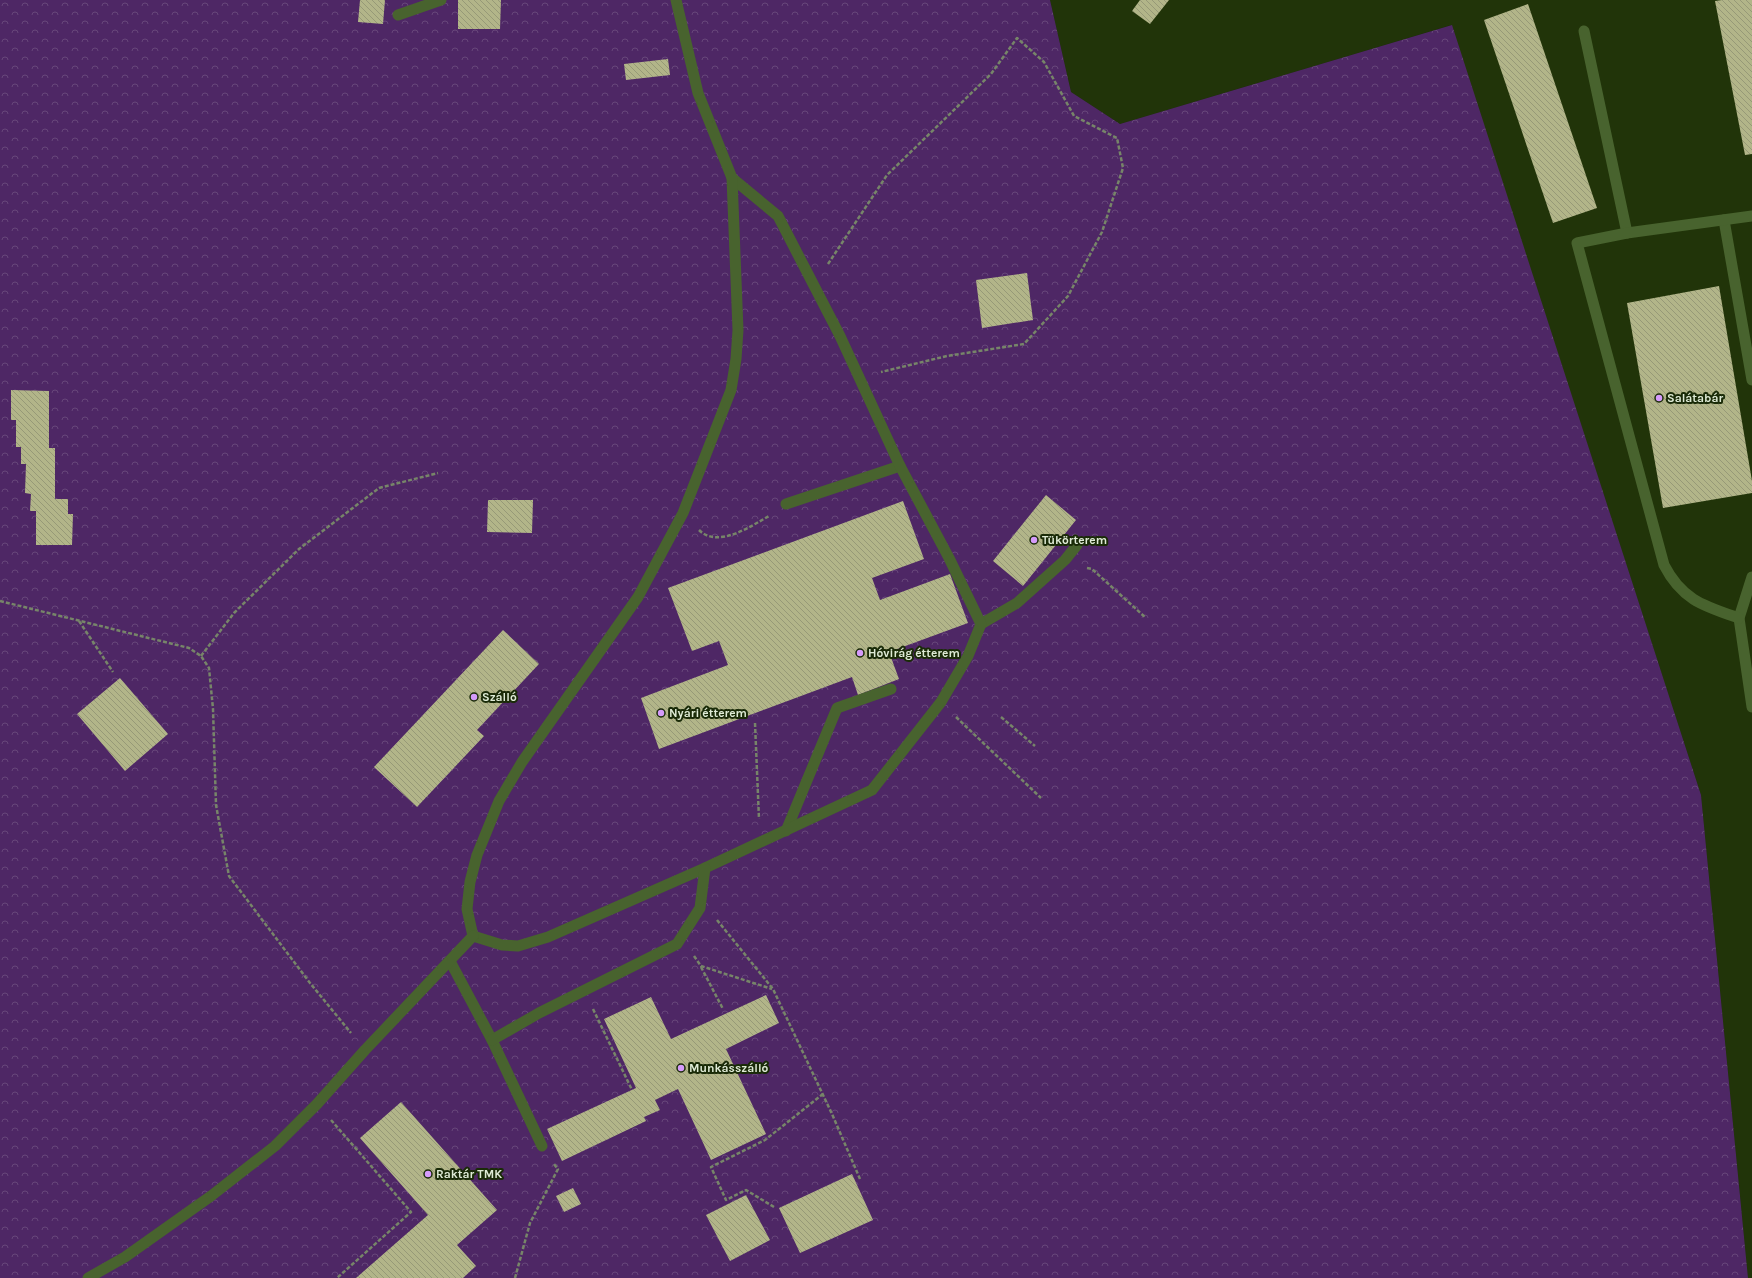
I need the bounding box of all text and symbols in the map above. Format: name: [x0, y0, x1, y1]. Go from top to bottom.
place label: Salátabár: [1667, 391, 1723, 405]
marker: Salátabár: [1654, 393, 1664, 403]
place label: Tükörterem: [1042, 533, 1107, 547]
marker: Tükörterem: [1029, 535, 1039, 545]
place label: Hóvirág étterem: [868, 646, 960, 660]
marker: Hóvirág étterem: [855, 648, 865, 658]
place label: Szálló: [482, 690, 517, 704]
marker: Szálló: [469, 692, 479, 702]
place label: Nyári étterem: [669, 706, 747, 720]
marker: Nyári étterem: [656, 708, 666, 718]
place label: Munkásszálló: [689, 1061, 769, 1075]
marker: Munkásszálló: [676, 1063, 686, 1073]
place label: Raktár TMK: [436, 1167, 502, 1181]
marker: Raktár TMK: [423, 1169, 433, 1179]

